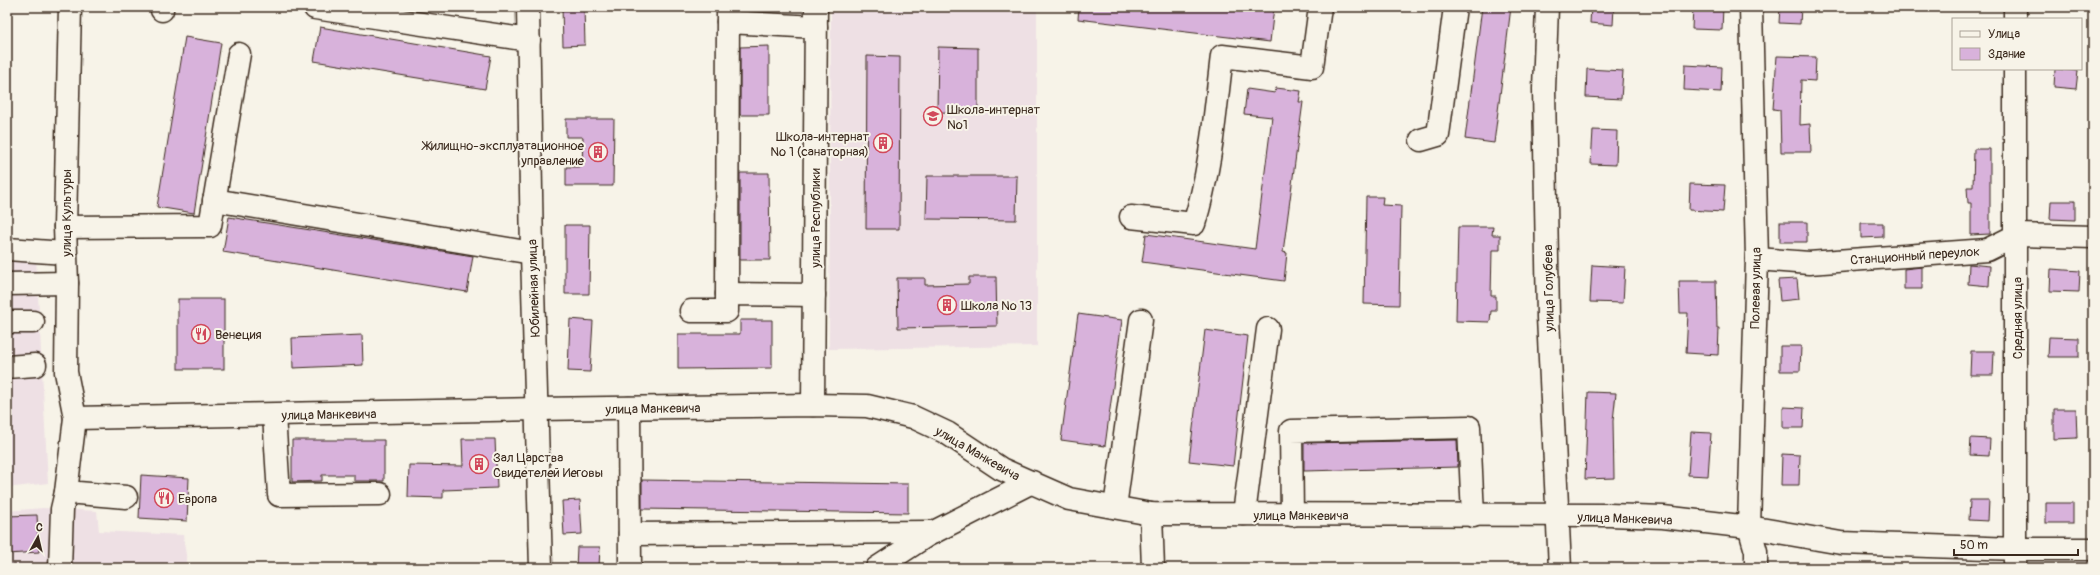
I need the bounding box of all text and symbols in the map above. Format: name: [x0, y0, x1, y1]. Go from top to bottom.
legend: [1952, 18, 2082, 70]
text: Улица: [1988, 27, 2020, 42]
text: Здание: [1988, 47, 2025, 62]
place label: Школа-интернат №1: [947, 102, 1041, 133]
school or university icon: Школа-интернат №1: [922, 105, 944, 127]
place label: Школа-интернат № 1 (санаторная): [770, 129, 869, 160]
building icon: Школа-интернат № 1 (санаторная): [872, 132, 894, 154]
place label: Жилищно-эксплуатационное управление: [421, 138, 585, 169]
building icon: Жилищно-эксплуатационное управление: [587, 141, 609, 163]
street label: улица Республики: [808, 168, 824, 269]
street label: улица Культуры: [59, 169, 75, 258]
street label: Юбилейная улица: [524, 239, 544, 337]
street label: Станционный переулок: [1850, 243, 1981, 269]
street label: улица Голубева: [1540, 244, 1558, 333]
street label: Полевая улица: [1747, 247, 1765, 329]
street label: Средняя улица: [2010, 277, 2026, 359]
building icon: Школа № 13: [936, 294, 958, 316]
place label: Школа № 13: [961, 298, 1032, 314]
restaurant icon: Венеция: [190, 323, 212, 345]
place label: Венеция: [215, 327, 262, 343]
street label: улица Манкевича: [604, 400, 701, 418]
street label: улица Манкевича: [280, 406, 377, 424]
street label: улица Манкевича: [931, 423, 1023, 485]
place label: Зал Царства Свидетелей Иеговы: [493, 450, 603, 481]
building icon: Зал Царства Свидетелей Иеговы: [468, 453, 490, 475]
restaurant icon: Европа: [153, 487, 175, 509]
place label: Европа: [178, 491, 217, 507]
street label: улица Манкевича: [1253, 508, 1349, 524]
street label: улица Манкевича: [1576, 509, 1673, 529]
north arrow: [18, 517, 58, 557]
text: С: [35, 521, 44, 535]
scale bar: [1954, 531, 2078, 557]
text: 50 m: [1960, 538, 1988, 553]

